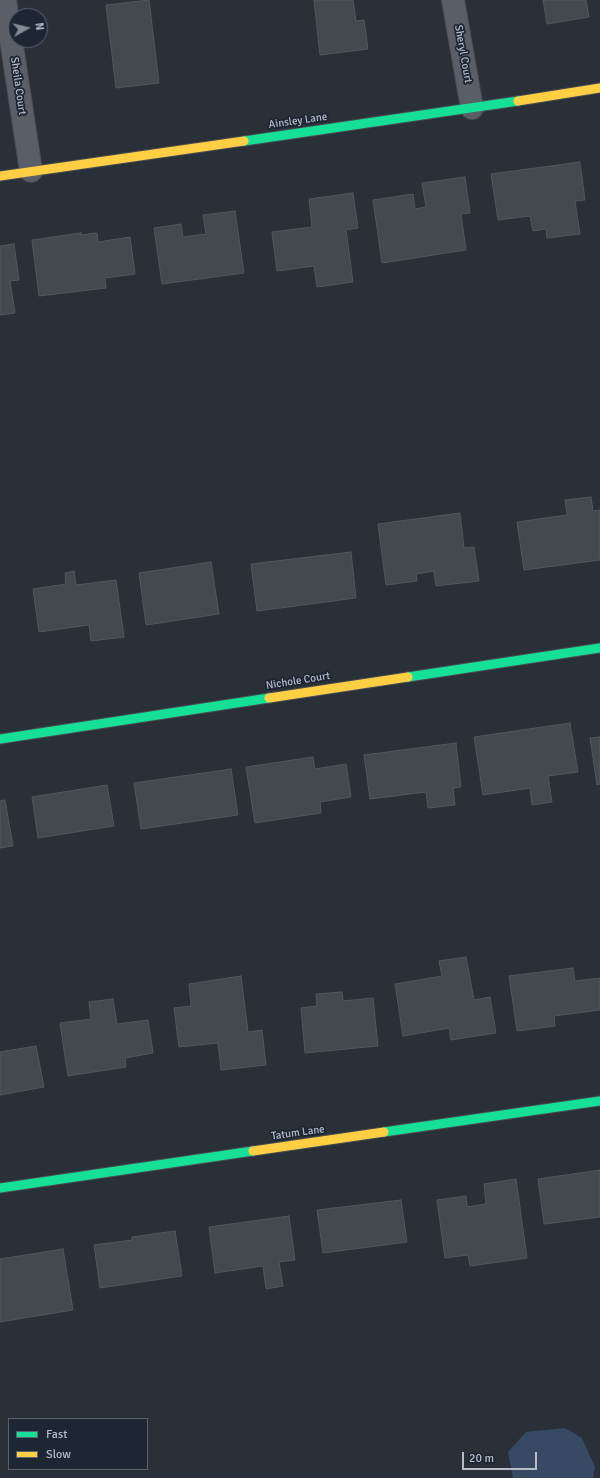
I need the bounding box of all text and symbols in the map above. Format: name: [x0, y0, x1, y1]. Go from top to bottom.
north arrow: [8, 8, 48, 48]
text: N: [32, 22, 46, 31]
street label: Sheryl Court: [451, 24, 475, 84]
street label: Sheila Court: [7, 56, 29, 116]
street label: Ainsley Lane: [268, 110, 328, 132]
street label: Nichole Court: [265, 669, 331, 693]
street label: Tatum Lane: [270, 1123, 326, 1143]
legend: [8, 1418, 148, 1470]
text: Fast: [46, 1427, 67, 1442]
scale bar: [464, 1444, 539, 1470]
text: Slow: [46, 1447, 71, 1462]
text: 20 m: [469, 1451, 494, 1466]

